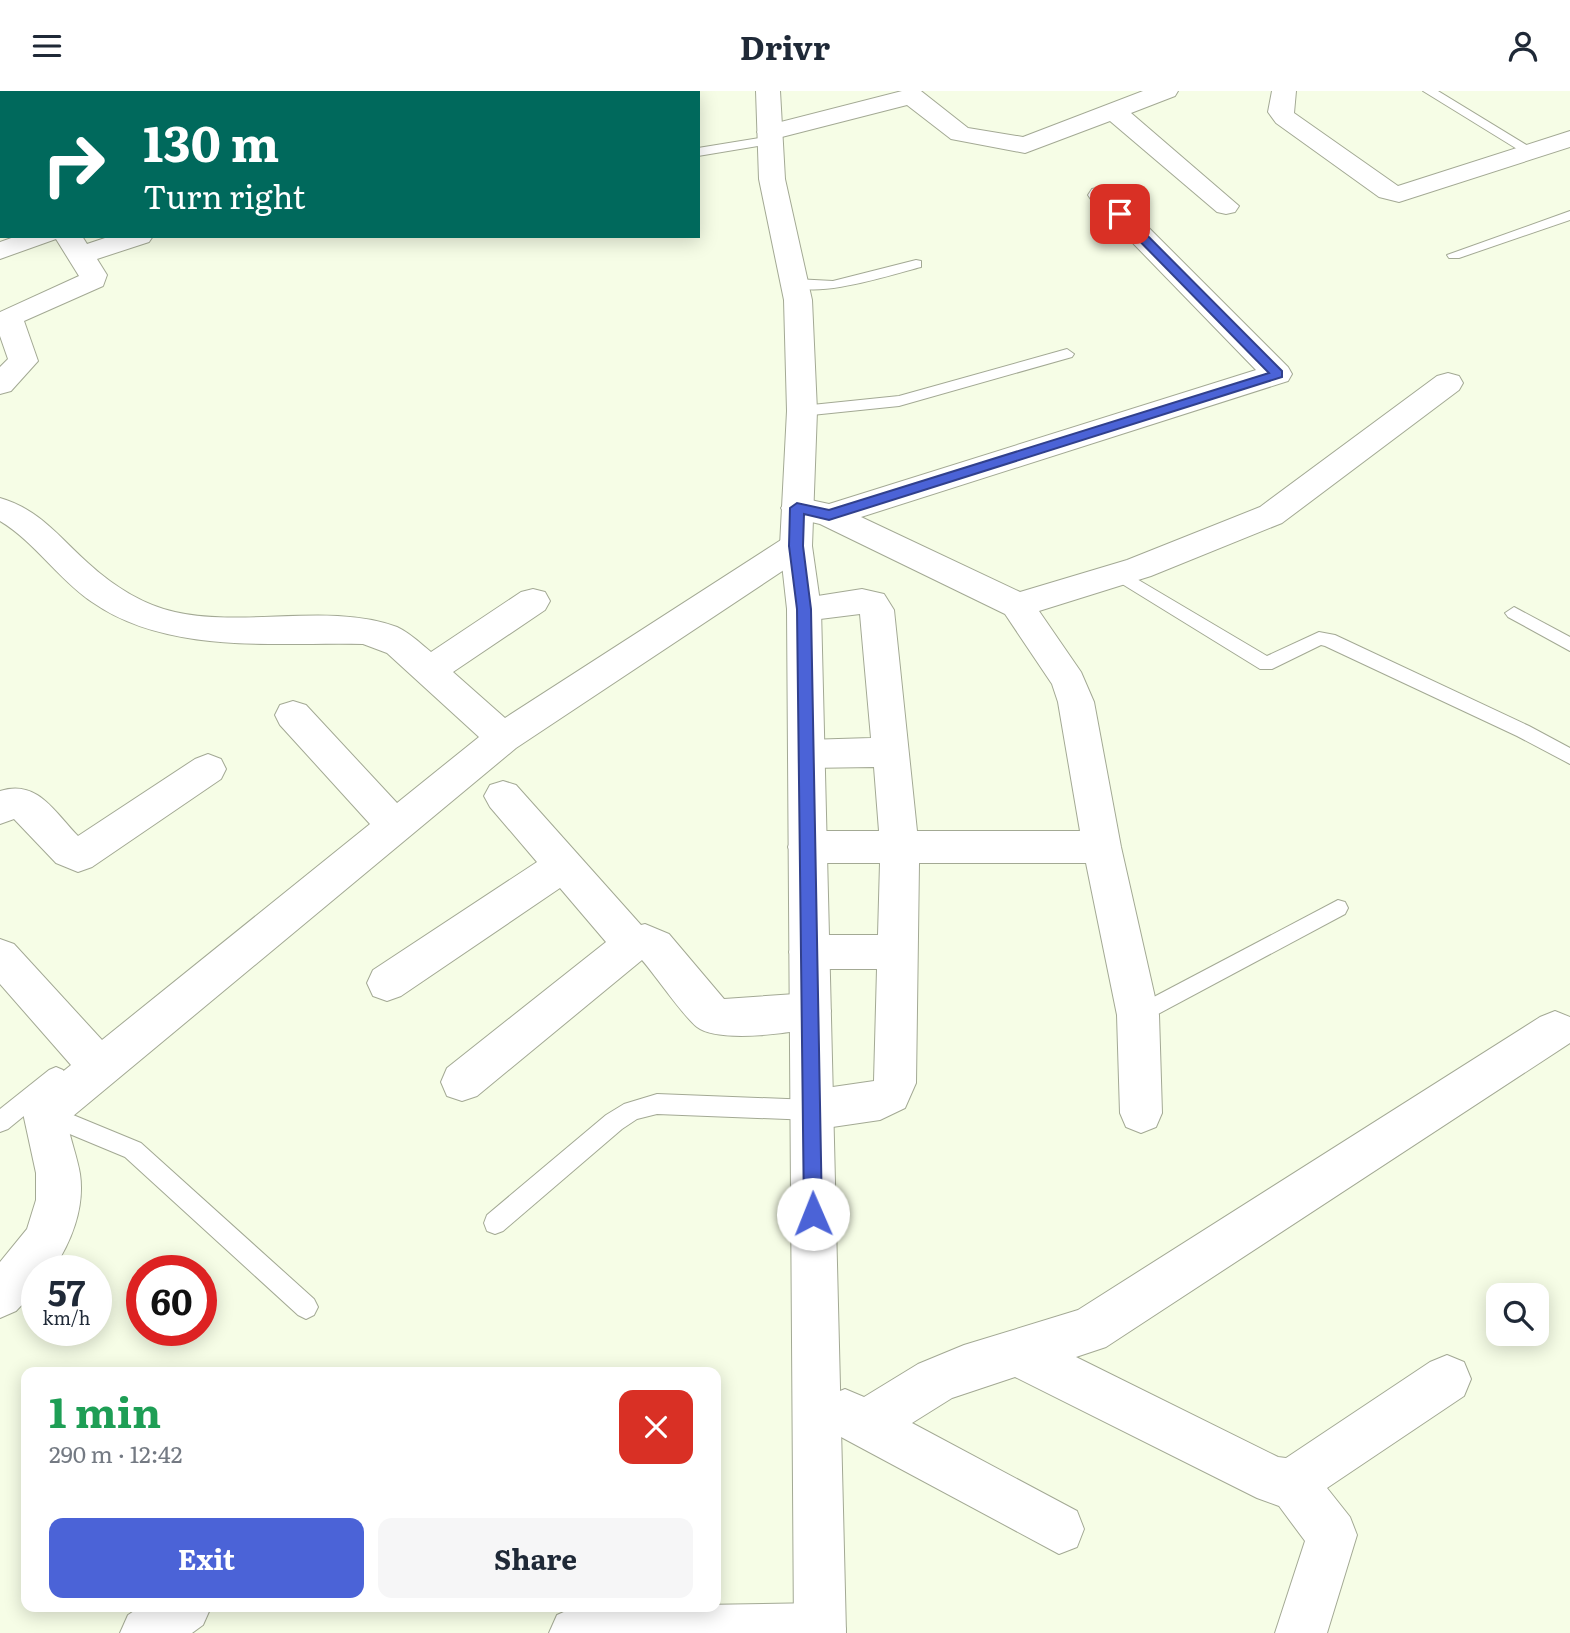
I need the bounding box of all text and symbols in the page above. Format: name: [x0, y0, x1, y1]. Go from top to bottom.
text: Drivr: [740, 22, 830, 70]
icon: menu: [28, 27, 66, 65]
icon: person: [1504, 27, 1542, 65]
text: 130 m: [143, 104, 279, 177]
icon: right: [28, 119, 119, 210]
text: Turn right: [143, 171, 305, 219]
pin: [1090, 184, 1150, 244]
icon: arrive: [1101, 195, 1139, 233]
position arrow: [776, 1177, 850, 1251]
speed limit sign: 60: [126, 1255, 217, 1346]
text: 57: [48, 1265, 85, 1317]
map controls: [1486, 1283, 1549, 1346]
button: search: [1486, 1283, 1549, 1346]
text: km/h: [43, 1304, 90, 1331]
text: 1 min: [49, 1379, 161, 1441]
button: close: [619, 1390, 693, 1464]
text: 290 m · 12:42: [49, 1436, 182, 1470]
button: Exit: [49, 1518, 364, 1598]
button: Share: [378, 1518, 693, 1598]

